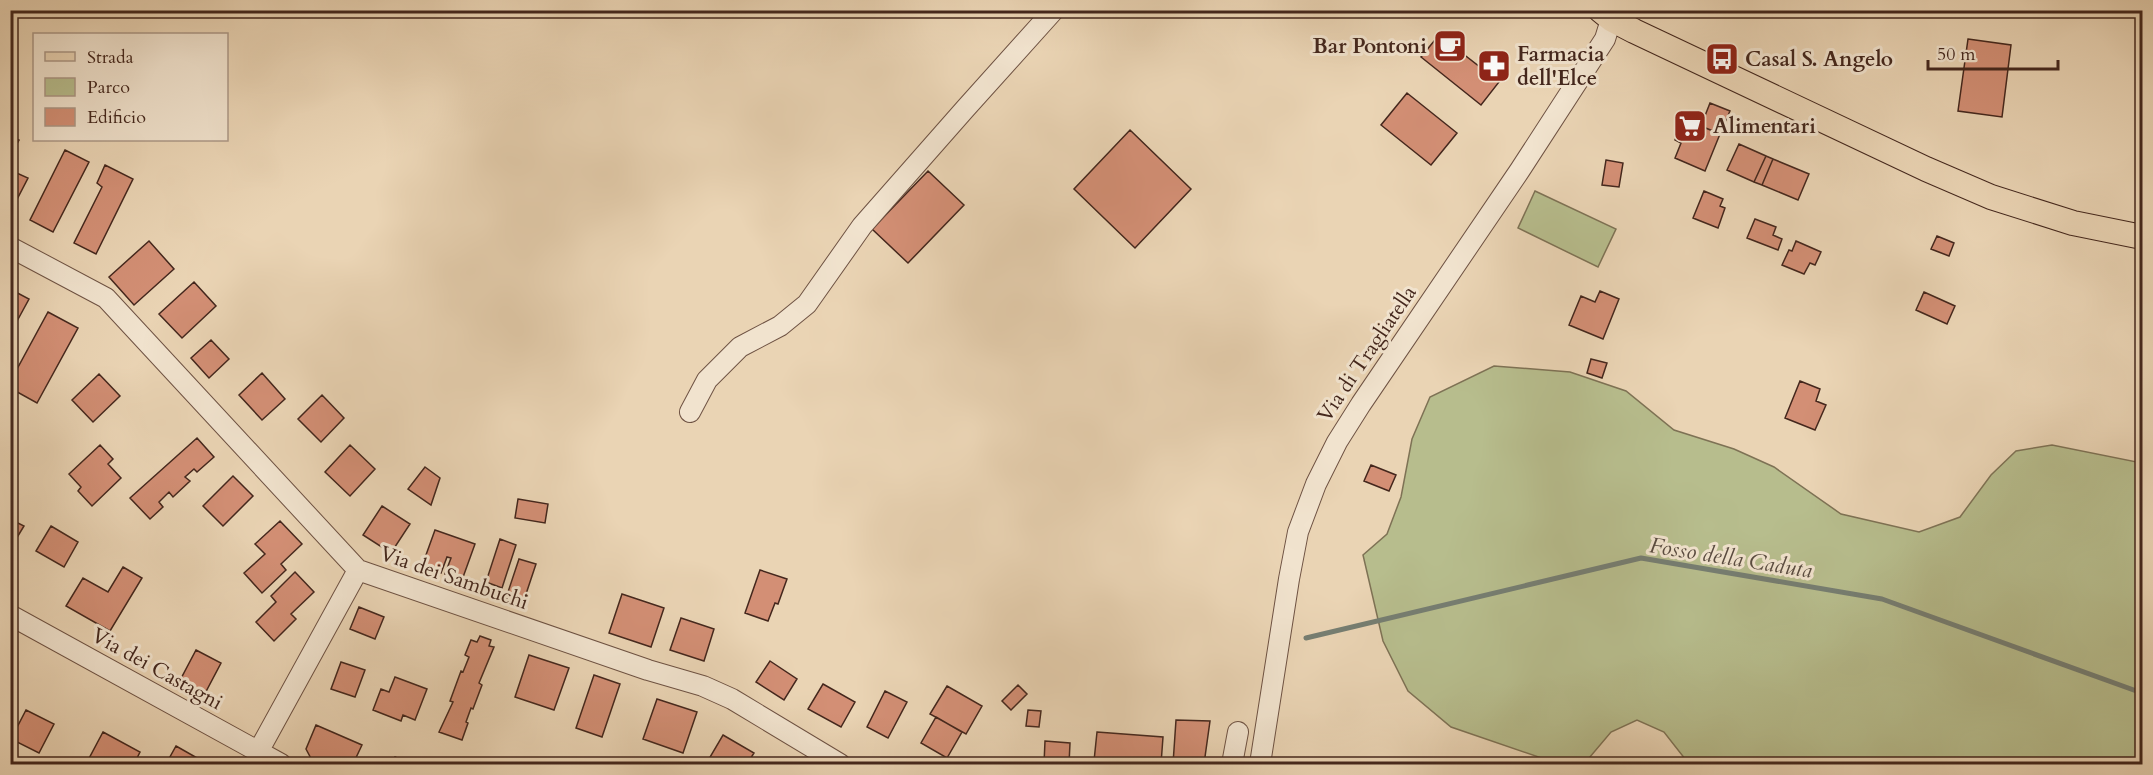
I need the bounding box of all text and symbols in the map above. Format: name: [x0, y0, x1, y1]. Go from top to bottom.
cafe icon: Bar Pontoni: [1432, 28, 1468, 64]
place label: Bar Pontoni: [1313, 32, 1427, 61]
legend: [33, 33, 228, 141]
scale bar: [1928, 33, 2058, 71]
place label: Farmacia dell'Elce: [1517, 40, 1605, 93]
bus stop icon: Casal S. Angelo: [1704, 41, 1740, 77]
text: 50 m: [1937, 42, 1976, 67]
text: Strada: [87, 45, 134, 70]
place label: Casal S. Angelo: [1745, 45, 1893, 74]
pharmacy icon: Farmacia dell'Elce: [1476, 48, 1512, 84]
text: Parco: [87, 75, 130, 100]
text: Edificio: [87, 105, 146, 130]
supermarket icon: Alimentari: [1672, 108, 1708, 144]
place label: Alimentari: [1713, 112, 1816, 141]
street label: Via di Tragliatella: [1311, 280, 1423, 428]
water label: Fosso della Caduta: [1648, 530, 1815, 586]
street label: Via dei Sambuchi: [376, 539, 532, 617]
street label: Via dei Castagni: [86, 621, 228, 717]

